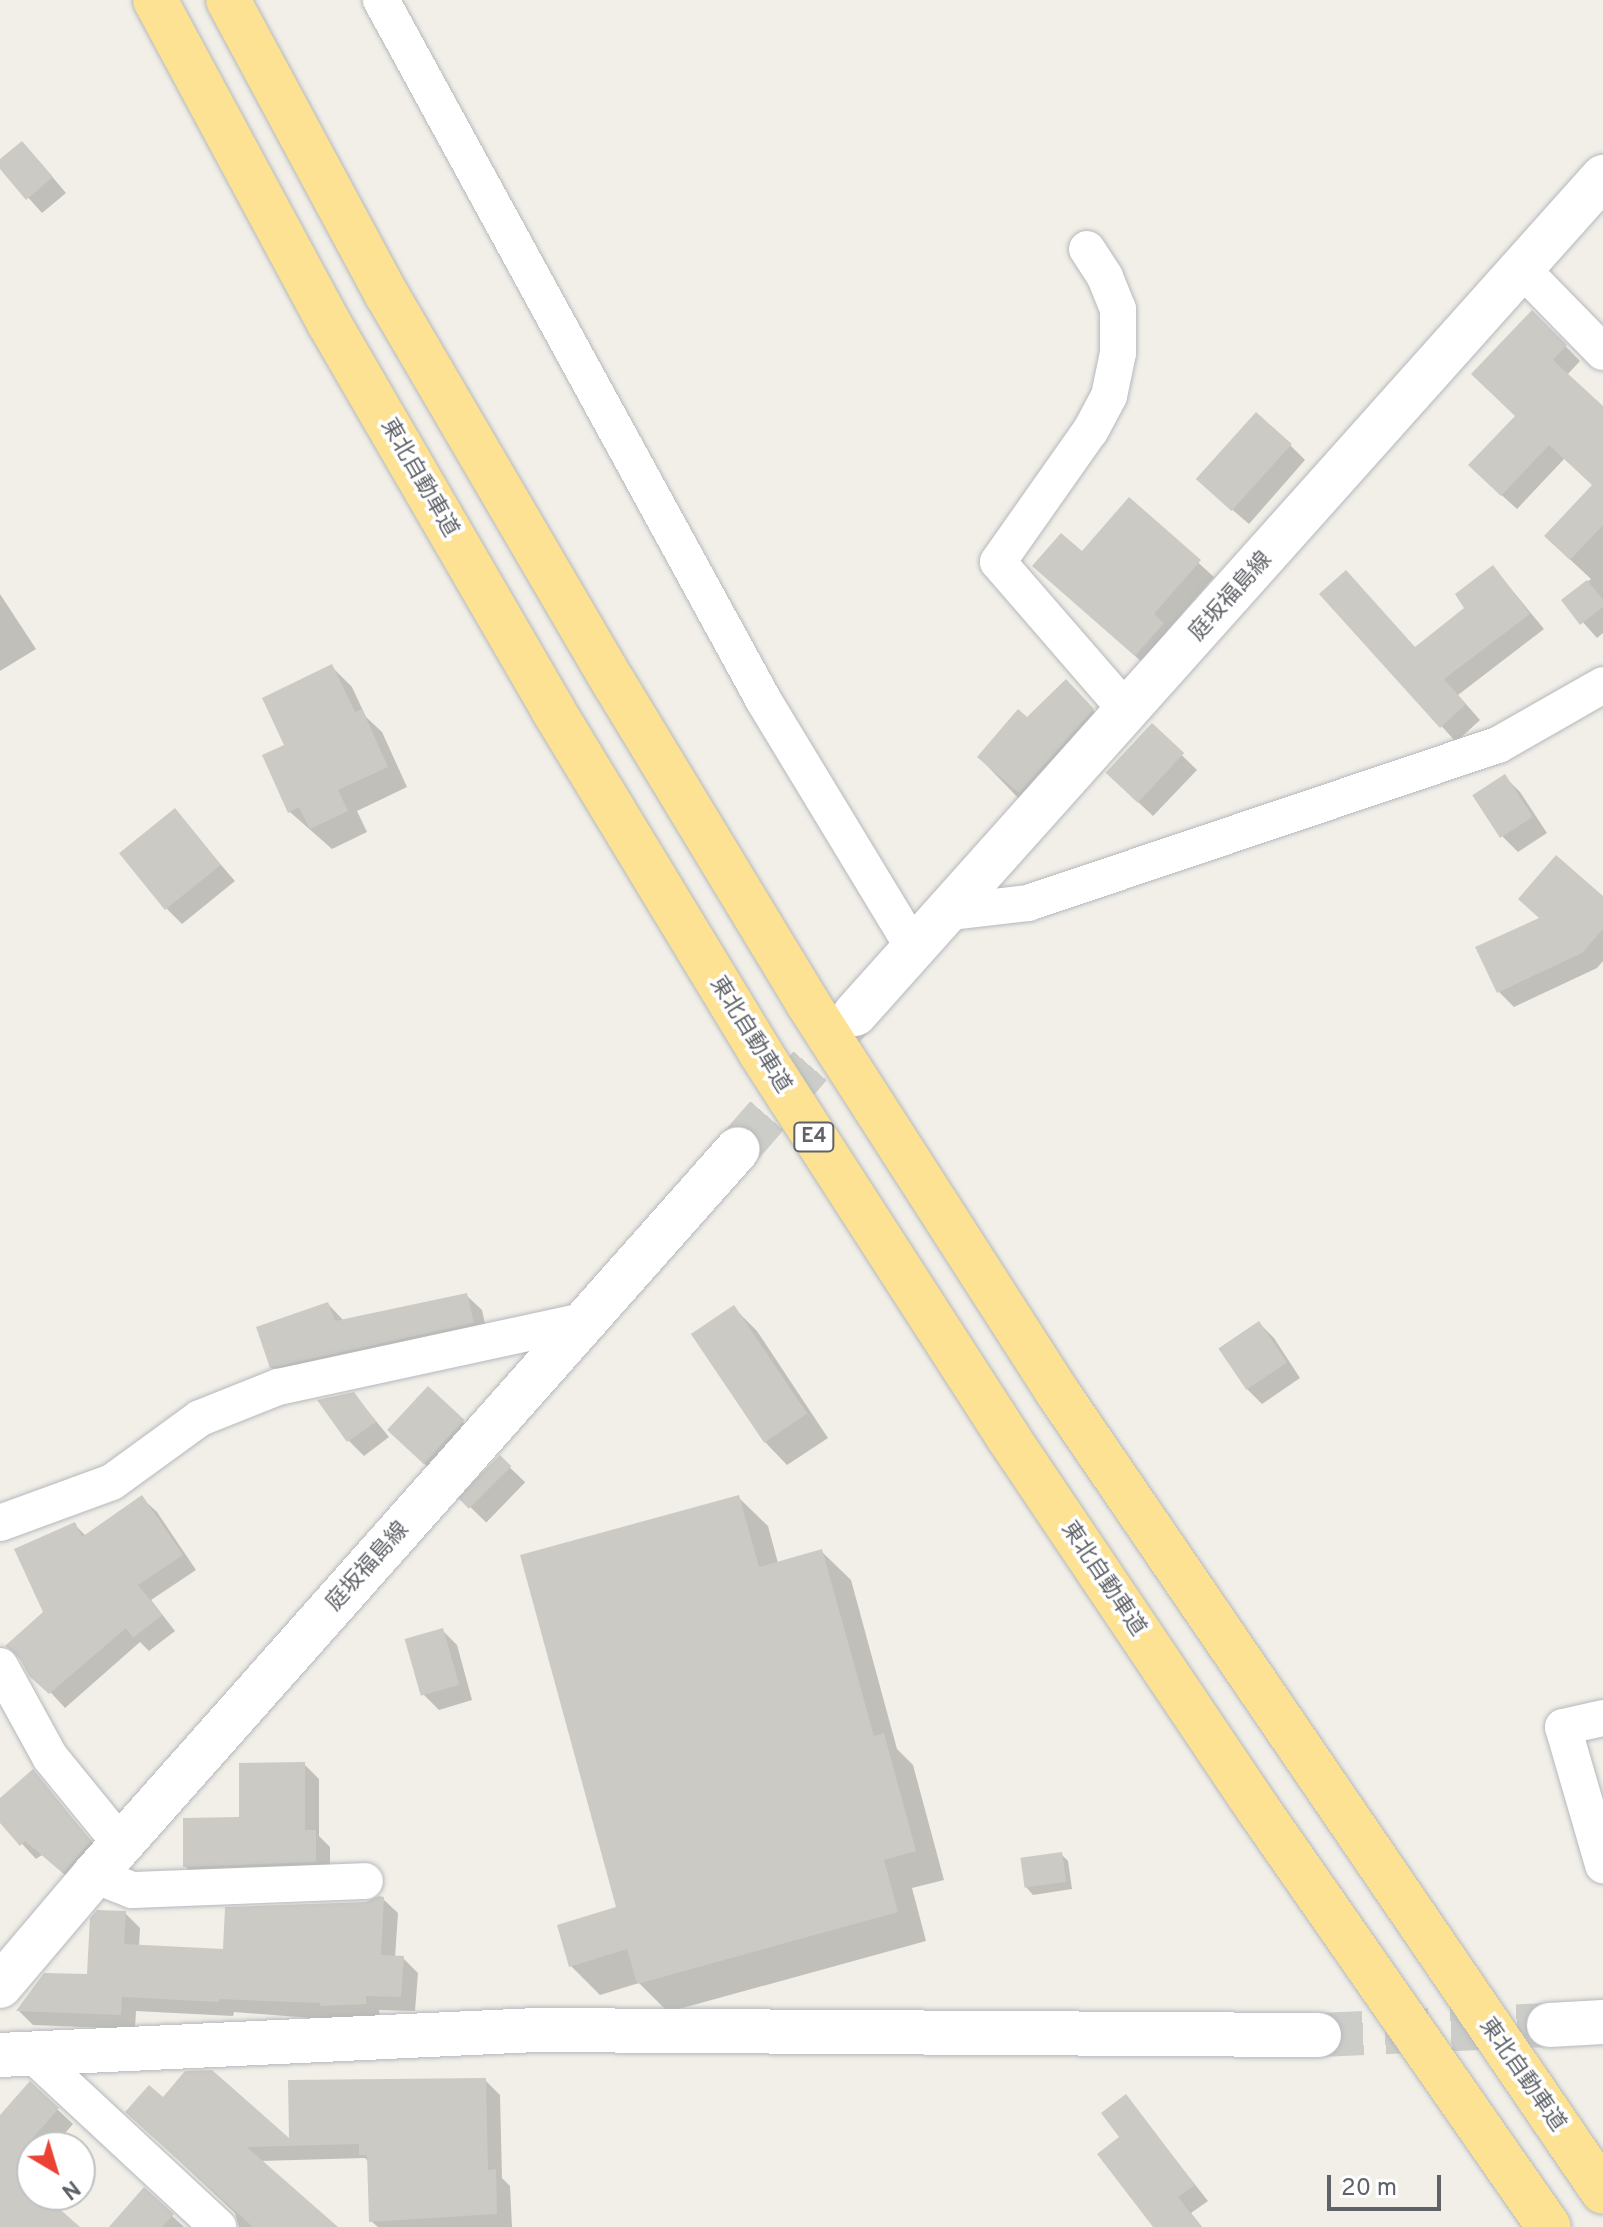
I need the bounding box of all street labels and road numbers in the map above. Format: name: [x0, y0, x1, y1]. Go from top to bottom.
street label: 東北自動車道: [375, 414, 463, 542]
street label: 庭坂福島線: [1184, 547, 1278, 647]
street label: 東北自動車道: [704, 972, 796, 1098]
road number: E4: [792, 1121, 836, 1153]
street label: 庭坂福島線: [321, 1517, 415, 1617]
street label: 東北自動車道: [1055, 1517, 1151, 1641]
street label: 東北自動車道: [1473, 2013, 1571, 2137]

